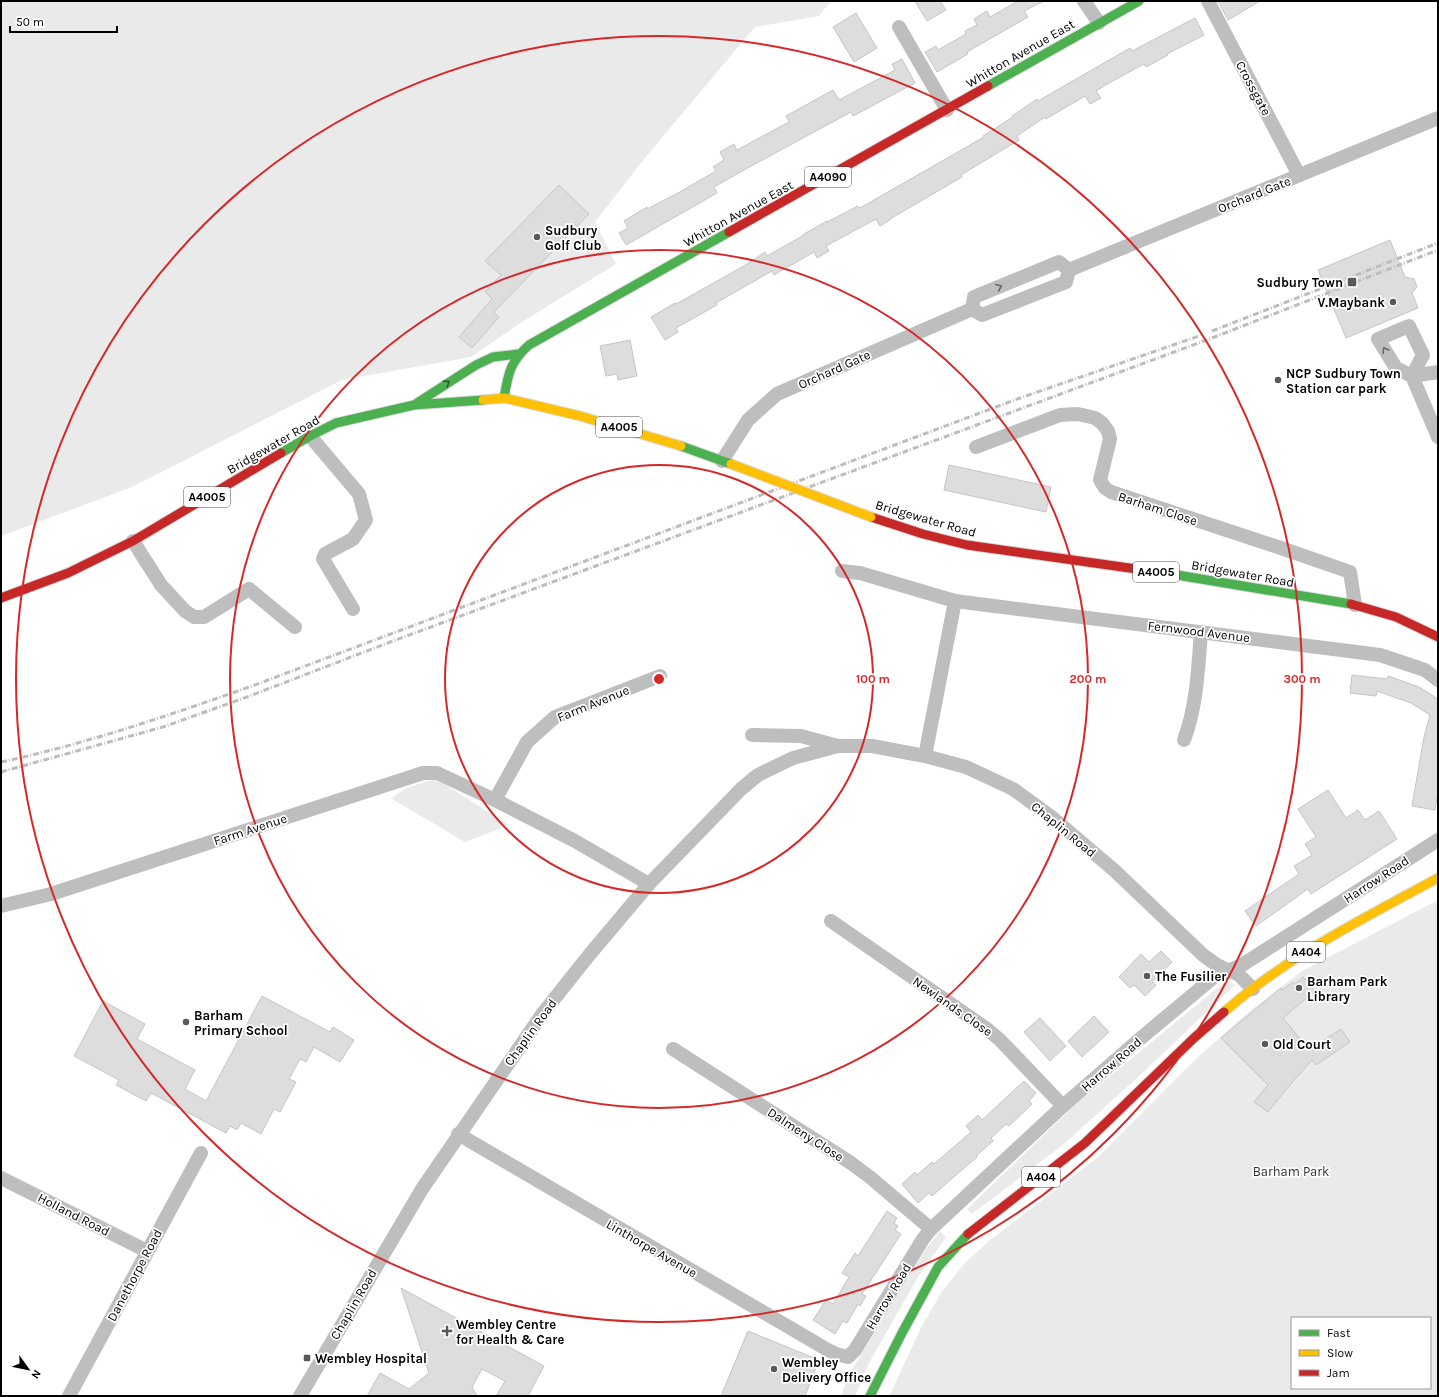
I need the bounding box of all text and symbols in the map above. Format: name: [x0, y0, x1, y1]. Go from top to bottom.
scale bar: [10, 8, 117, 34]
text: 50 m: [16, 15, 44, 29]
street label: Whitton Avenue East: [963, 16, 1077, 91]
street label: Crossgate: [1233, 58, 1274, 118]
road number: A4090: [805, 167, 851, 187]
street label: Orchard Gate: [1216, 173, 1293, 216]
street label: Whitton Avenue East: [681, 177, 796, 250]
place label: Sudbury Golf Club: [545, 223, 602, 253]
marker: Sudbury Golf Club: [532, 232, 542, 242]
place label: Sudbury Town: [1256, 275, 1343, 290]
marker: Sudbury Town: [1346, 276, 1358, 288]
one-way arrow: [995, 284, 1003, 292]
place label: V.Maybank: [1317, 295, 1385, 310]
marker: V.Maybank: [1388, 297, 1398, 307]
street label: Orchard Gate: [796, 347, 873, 392]
one-way arrow: [1382, 347, 1389, 354]
place label: NCP Sudbury Town Station car park: [1286, 366, 1401, 396]
marker: NCP Sudbury Town Station car park: [1273, 375, 1283, 385]
one-way arrow: [443, 381, 450, 388]
street label: Bridgewater Road: [224, 412, 322, 477]
road number: A4005: [596, 417, 642, 437]
road number: A4005: [184, 487, 230, 507]
street label: Barham Close: [1116, 489, 1200, 528]
street label: Bridgewater Road: [874, 497, 978, 540]
street label: Bridgewater Road: [1190, 557, 1296, 590]
road number: A4005: [1133, 562, 1179, 582]
street label: Fernwood Avenue: [1147, 618, 1251, 645]
centre of rings: [652, 672, 666, 686]
text: 100 m: [856, 672, 890, 686]
text: 200 m: [1070, 672, 1106, 686]
text: 300 m: [1283, 672, 1321, 686]
street label: Farm Avenue: [555, 682, 632, 725]
street label: Chaplin Road: [1028, 799, 1099, 860]
street label: Farm Avenue: [212, 810, 289, 848]
street label: Harrow Road: [1341, 853, 1412, 906]
road number: A404: [1287, 942, 1325, 962]
place label: The Fusilier: [1155, 969, 1227, 984]
marker: The Fusilier: [1142, 971, 1152, 981]
street label: Newlands Close: [910, 973, 996, 1040]
place label: Barham Park Library: [1307, 974, 1388, 1004]
marker: Barham Park Library: [1294, 983, 1304, 993]
street label: Chaplin Road: [501, 996, 560, 1069]
place label: Barham Primary School: [194, 1008, 288, 1038]
marker: Barham Primary School: [181, 1017, 191, 1027]
street label: Harrow Road: [1078, 1034, 1144, 1095]
place label: Old Court: [1273, 1037, 1331, 1052]
marker: Old Court: [1260, 1039, 1270, 1049]
street label: Dalmeny Close: [765, 1104, 847, 1165]
park label: Barham Park: [1253, 1164, 1329, 1179]
road number: A404: [1022, 1167, 1060, 1187]
street label: Holland Road: [35, 1190, 112, 1239]
street label: Linthorpe Avenue: [604, 1216, 700, 1281]
street label: Danethorpe Road: [104, 1227, 165, 1324]
street label: Harrow Road: [863, 1260, 914, 1332]
street label: Chaplin Road: [327, 1266, 380, 1342]
place label: Wembley Centre for Health & Care: [456, 1317, 564, 1347]
legend: [1291, 1317, 1431, 1389]
marker: Wembley Centre for Health & Care: [441, 1325, 453, 1337]
text: Fast: [1327, 1326, 1351, 1340]
text: Slow: [1327, 1346, 1353, 1360]
north arrow: [8, 1349, 48, 1389]
place label: Wembley Hospital: [315, 1351, 427, 1366]
marker: Wembley Hospital: [302, 1353, 312, 1363]
place label: Wembley Delivery Office: [782, 1355, 871, 1385]
marker: Wembley Delivery Office: [769, 1364, 779, 1374]
text: Jam: [1327, 1366, 1350, 1380]
text: N: [28, 1367, 44, 1381]

